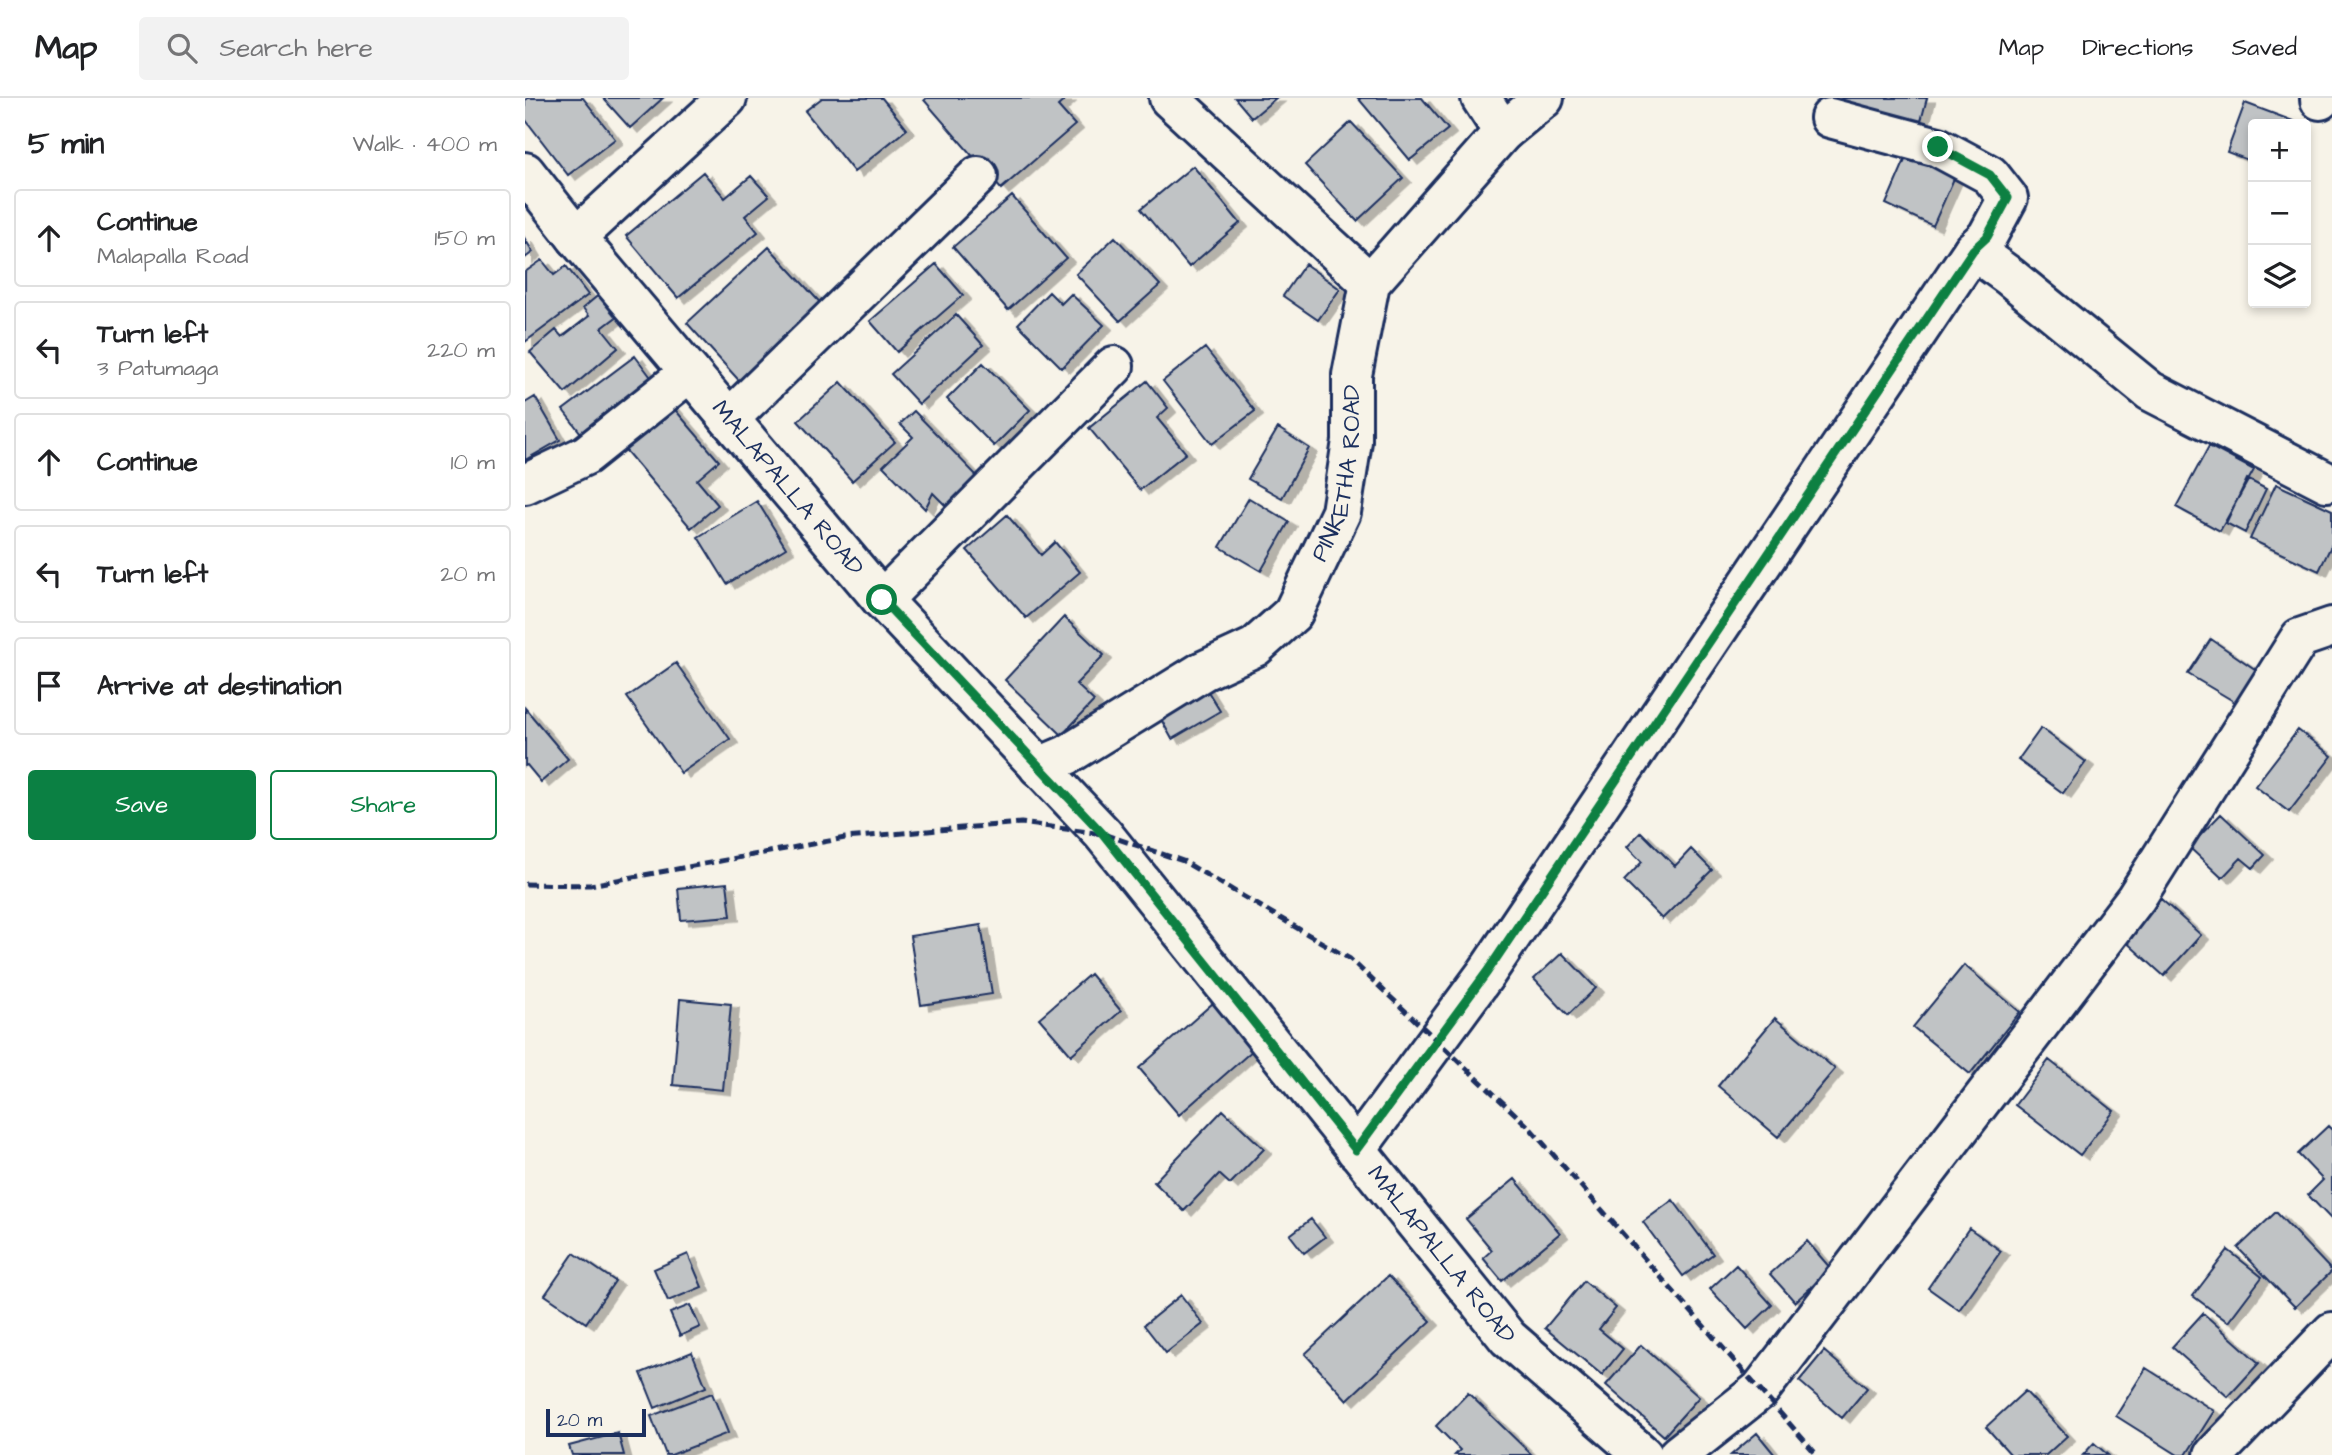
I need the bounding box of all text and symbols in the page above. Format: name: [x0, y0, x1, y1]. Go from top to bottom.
search box: [139, 17, 629, 80]
text: Map: [35, 25, 97, 71]
icon: search: [163, 29, 201, 67]
text: Search here: [219, 30, 373, 66]
text: Map: [1999, 31, 2044, 65]
text: Directions: [2082, 31, 2194, 65]
text: Saved: [2232, 31, 2297, 65]
map controls: [2248, 119, 2311, 308]
button: +: [2248, 119, 2311, 182]
text: 5 min: [28, 123, 104, 165]
text: Walk · 400 m: [352, 128, 497, 160]
route end: [1922, 131, 1953, 162]
button: −: [2248, 182, 2311, 245]
text: Continue: [97, 204, 198, 240]
icon: ahead: [30, 219, 68, 257]
text: 150 m: [434, 222, 495, 254]
text: Malapalla Road: [97, 240, 249, 272]
button: layers: [2248, 245, 2311, 308]
text: Turn left: [97, 316, 208, 352]
icon: left: [30, 331, 68, 369]
text: 220 m: [427, 334, 495, 366]
text: 3 Patumaga: [97, 352, 218, 384]
street label: PINKETHA ROAD: [1303, 385, 1369, 567]
street label: MALAPALLA ROAD: [704, 393, 872, 583]
icon: ahead: [30, 443, 68, 481]
text: Continue: [97, 444, 198, 480]
text: 10 m: [450, 446, 495, 478]
icon: left: [30, 555, 68, 593]
text: Turn left: [97, 556, 208, 592]
text: 20 m: [440, 558, 495, 590]
route start: [866, 584, 897, 615]
icon: arrive: [30, 667, 68, 705]
text: Arrive at destination: [97, 668, 342, 704]
button: Save: [28, 770, 256, 840]
button: Share: [270, 770, 497, 840]
street label: MALAPALLA ROAD: [1359, 1158, 1523, 1351]
scale bar: [546, 1406, 646, 1438]
text: 20 m: [557, 1407, 602, 1434]

